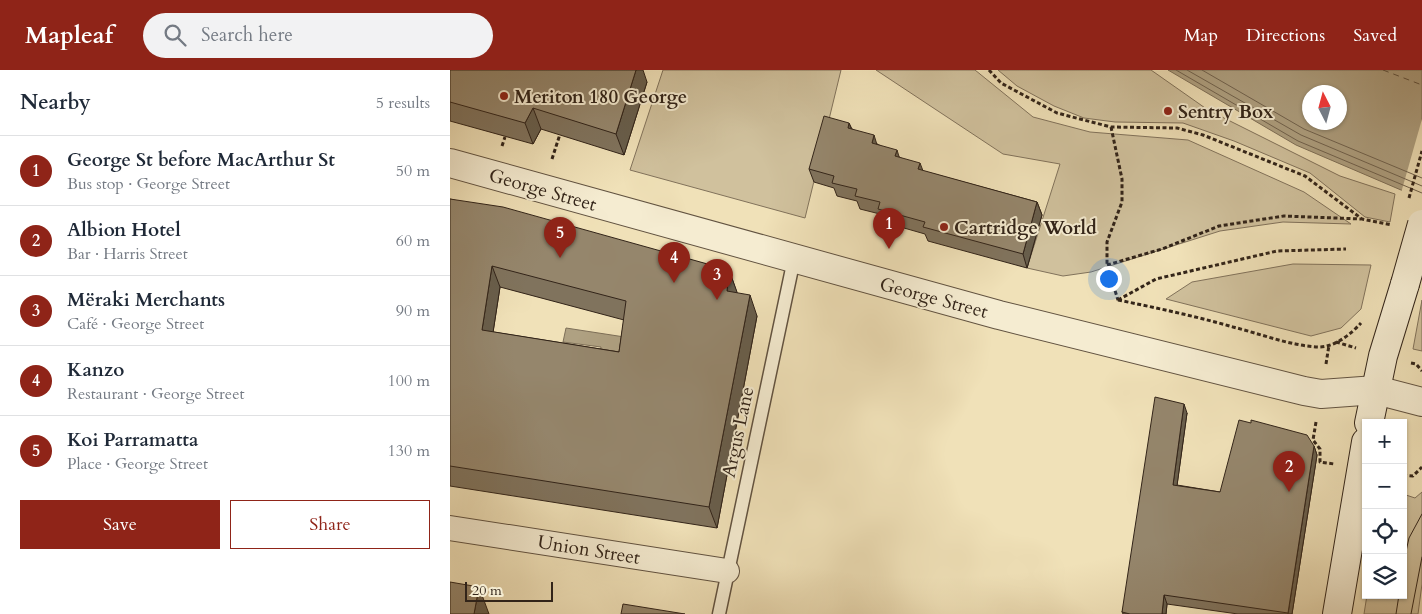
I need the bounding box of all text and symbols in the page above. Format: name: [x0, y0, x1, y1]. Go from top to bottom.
search box: [143, 13, 493, 58]
text: Mapleaf: [25, 19, 113, 52]
icon: search: [161, 21, 189, 49]
text: Search here: [201, 22, 293, 48]
text: Map: [1184, 23, 1218, 48]
text: Directions: [1246, 23, 1325, 48]
text: Saved: [1353, 23, 1397, 48]
place label: Meriton 180 George: [514, 84, 687, 110]
north arrow: [1302, 85, 1347, 130]
text: Nearby: [20, 88, 91, 117]
marker: Meriton 180 George: [498, 90, 510, 102]
text: 5 results: [376, 92, 430, 114]
place label: Sentry Box: [1178, 99, 1274, 125]
marker: Sentry Box: [1162, 105, 1174, 117]
text: George St before MacArthur St: [67, 147, 335, 173]
text: 1: [32, 160, 40, 182]
text: 50 m: [396, 160, 430, 182]
street label: George Street: [486, 162, 600, 218]
text: Bus stop · George Street: [67, 173, 230, 195]
pin: 1: [873, 208, 905, 249]
place label: Cartridge World: [954, 215, 1097, 241]
text: Albion Hotel: [67, 217, 181, 243]
pin: 5: [544, 217, 576, 258]
marker: Cartridge World: [938, 221, 950, 233]
text: 2: [32, 230, 40, 252]
text: 60 m: [396, 230, 430, 252]
pin: 4: [658, 242, 690, 283]
text: Bar · Harris Street: [67, 243, 188, 265]
pin: 3: [701, 259, 733, 300]
your location: [1096, 266, 1122, 292]
street label: George Street: [877, 271, 991, 325]
text: Mëraki Merchants: [67, 287, 225, 313]
text: 3: [32, 300, 40, 322]
text: 90 m: [396, 300, 430, 322]
text: Café · George Street: [67, 313, 204, 335]
text: Kanzo: [67, 357, 124, 383]
text: 4: [32, 370, 40, 392]
text: 100 m: [388, 370, 430, 392]
text: Restaurant · George Street: [67, 383, 244, 405]
street label: Argus Lane: [716, 384, 760, 480]
map controls: [1362, 419, 1407, 599]
button: +: [1362, 419, 1407, 464]
text: Koi Parramatta: [67, 427, 199, 453]
text: 5: [32, 440, 40, 462]
text: 130 m: [388, 440, 430, 462]
pin: 2: [1273, 451, 1305, 492]
text: Place · George Street: [67, 453, 208, 475]
button: −: [1362, 464, 1407, 509]
button: Save: [20, 500, 220, 549]
button: Share: [230, 500, 430, 549]
button: locate: [1362, 509, 1407, 554]
street label: Union Street: [536, 529, 642, 571]
button: layers: [1362, 554, 1407, 599]
scale bar: [465, 579, 552, 602]
text: 20 m: [472, 581, 502, 600]

